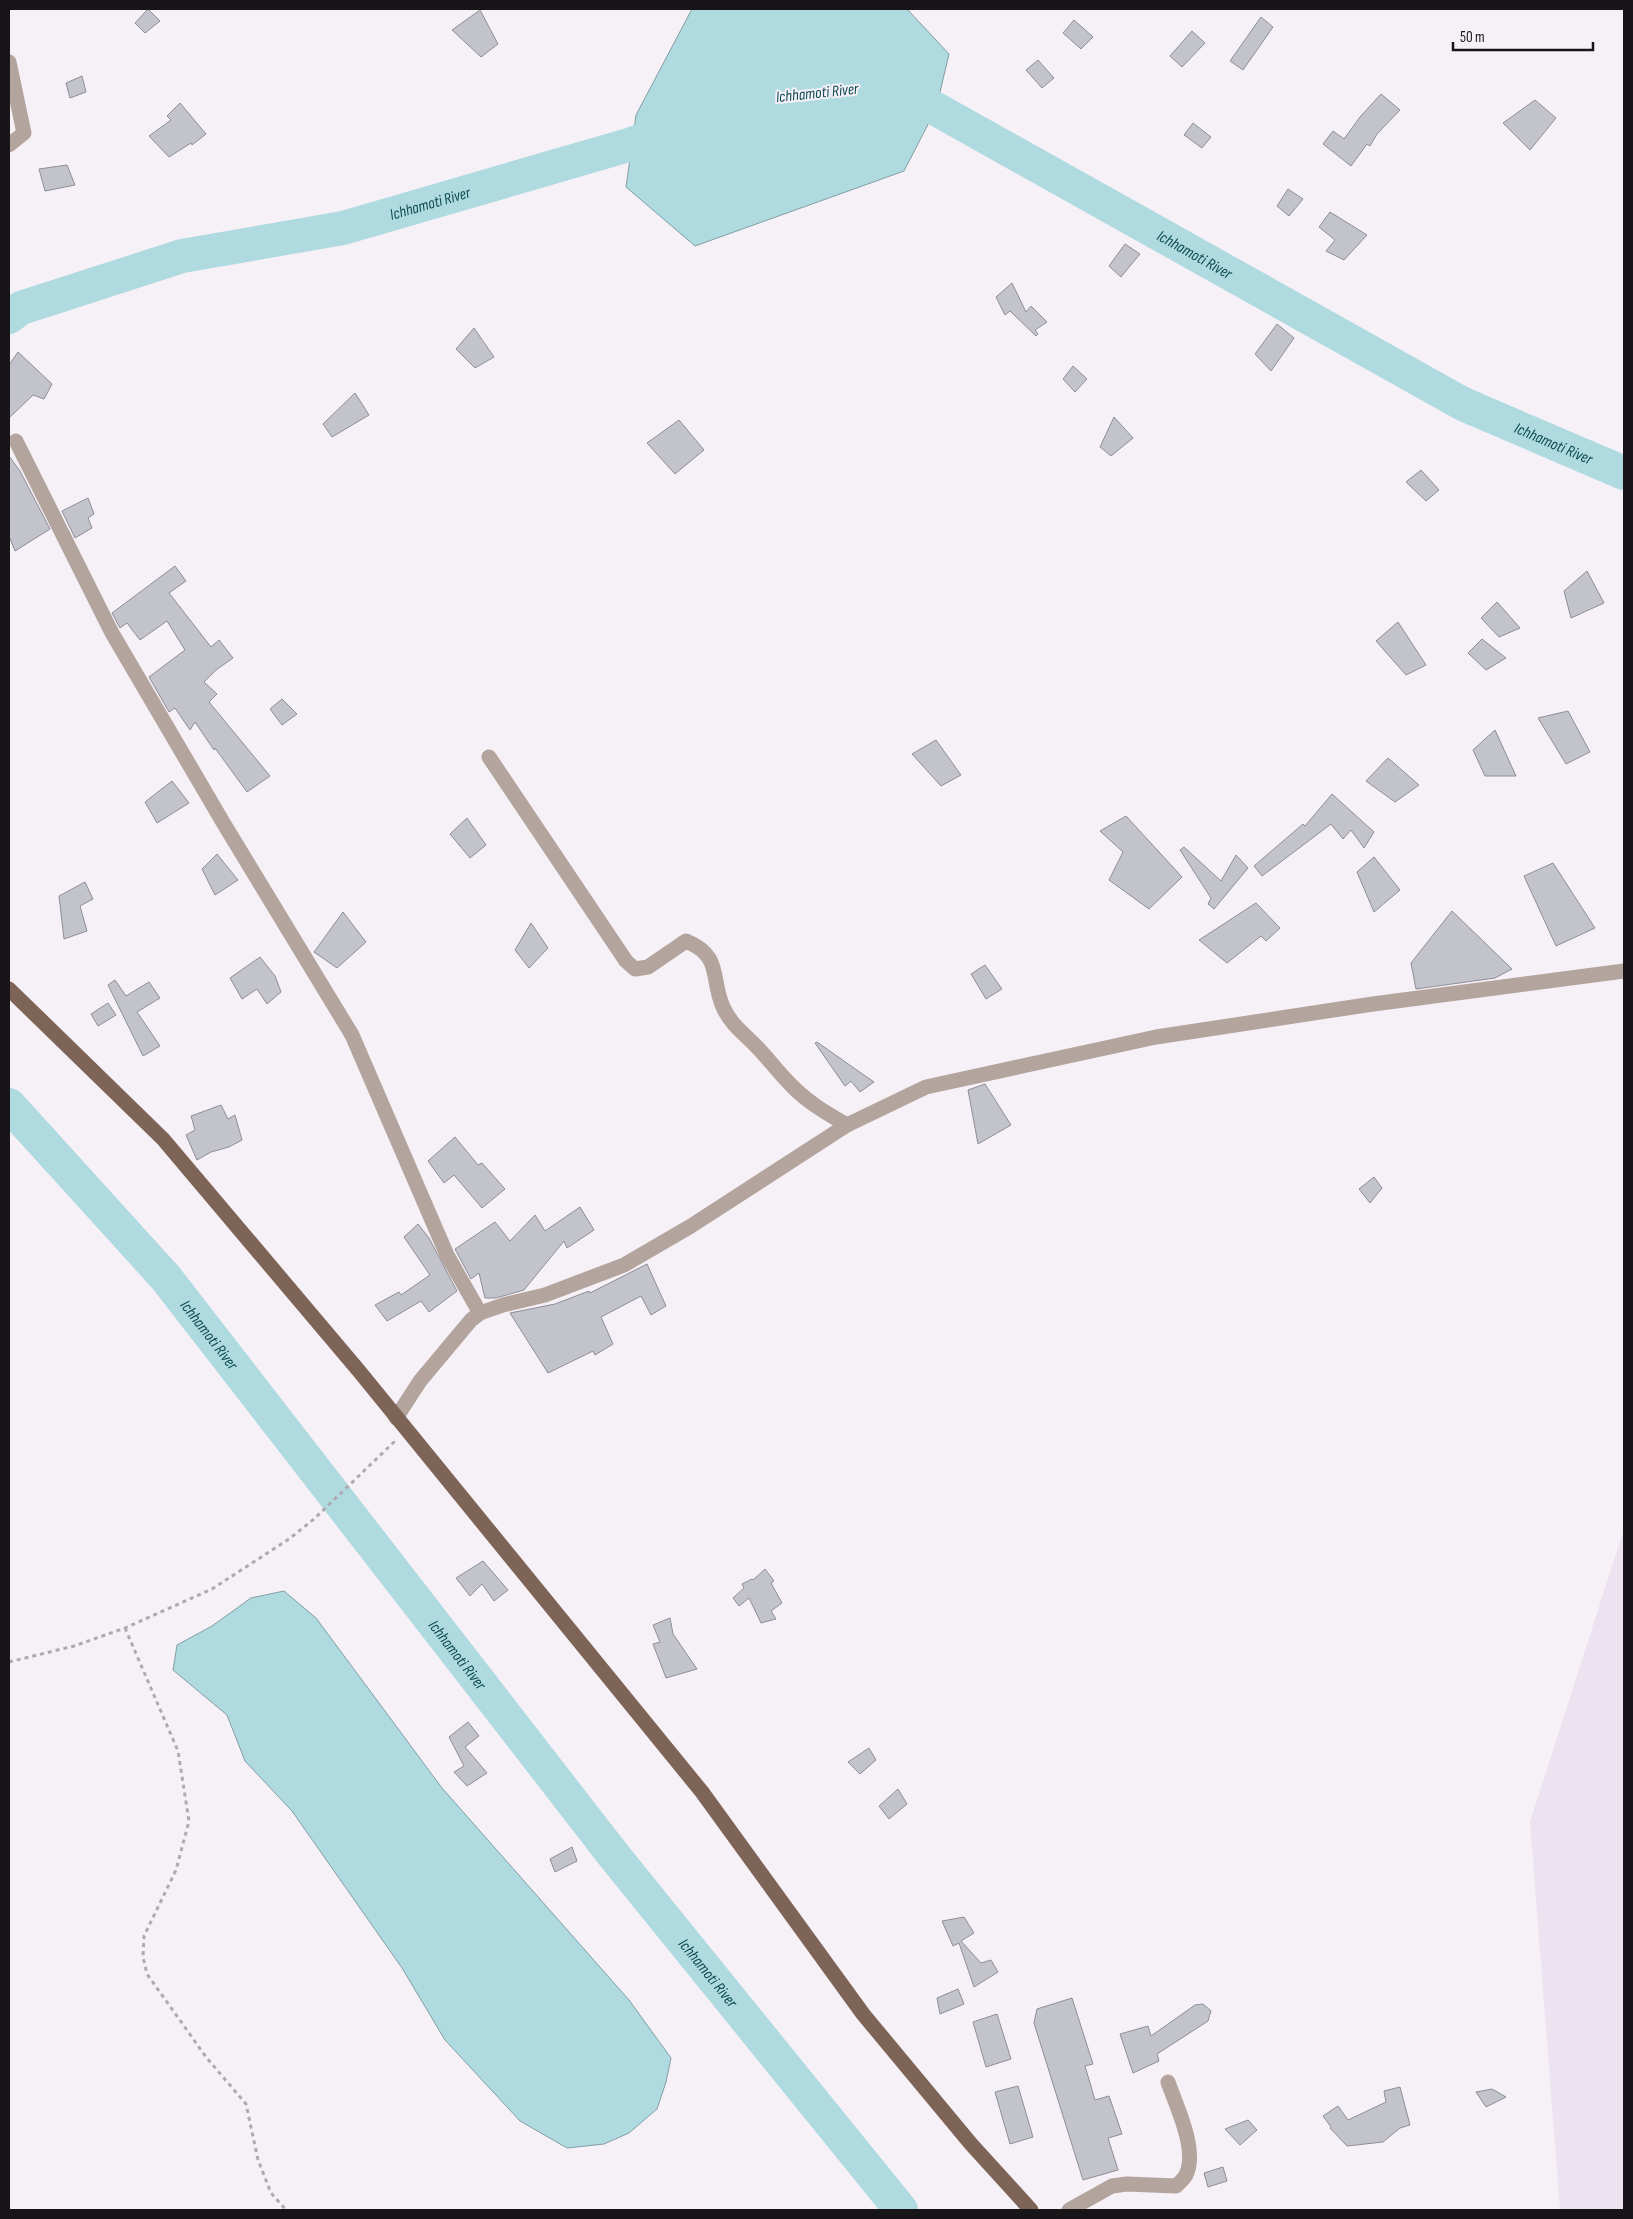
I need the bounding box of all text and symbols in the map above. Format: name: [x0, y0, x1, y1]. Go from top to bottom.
scale bar: [1453, 20, 1593, 52]
text: 50 m: [1460, 28, 1485, 47]
water label: Ichhamoti River: [775, 80, 860, 107]
water label: Ichhamoti River: [388, 183, 473, 225]
water label: Ichhamoti River: [1153, 227, 1236, 284]
water label: Ichhamoti River: [1511, 419, 1596, 470]
water label: Ichhamoti River: [176, 1297, 242, 1374]
water label: Ichhamoti River: [424, 1617, 490, 1694]
water label: Ichhamoti River: [674, 1935, 741, 2012]

